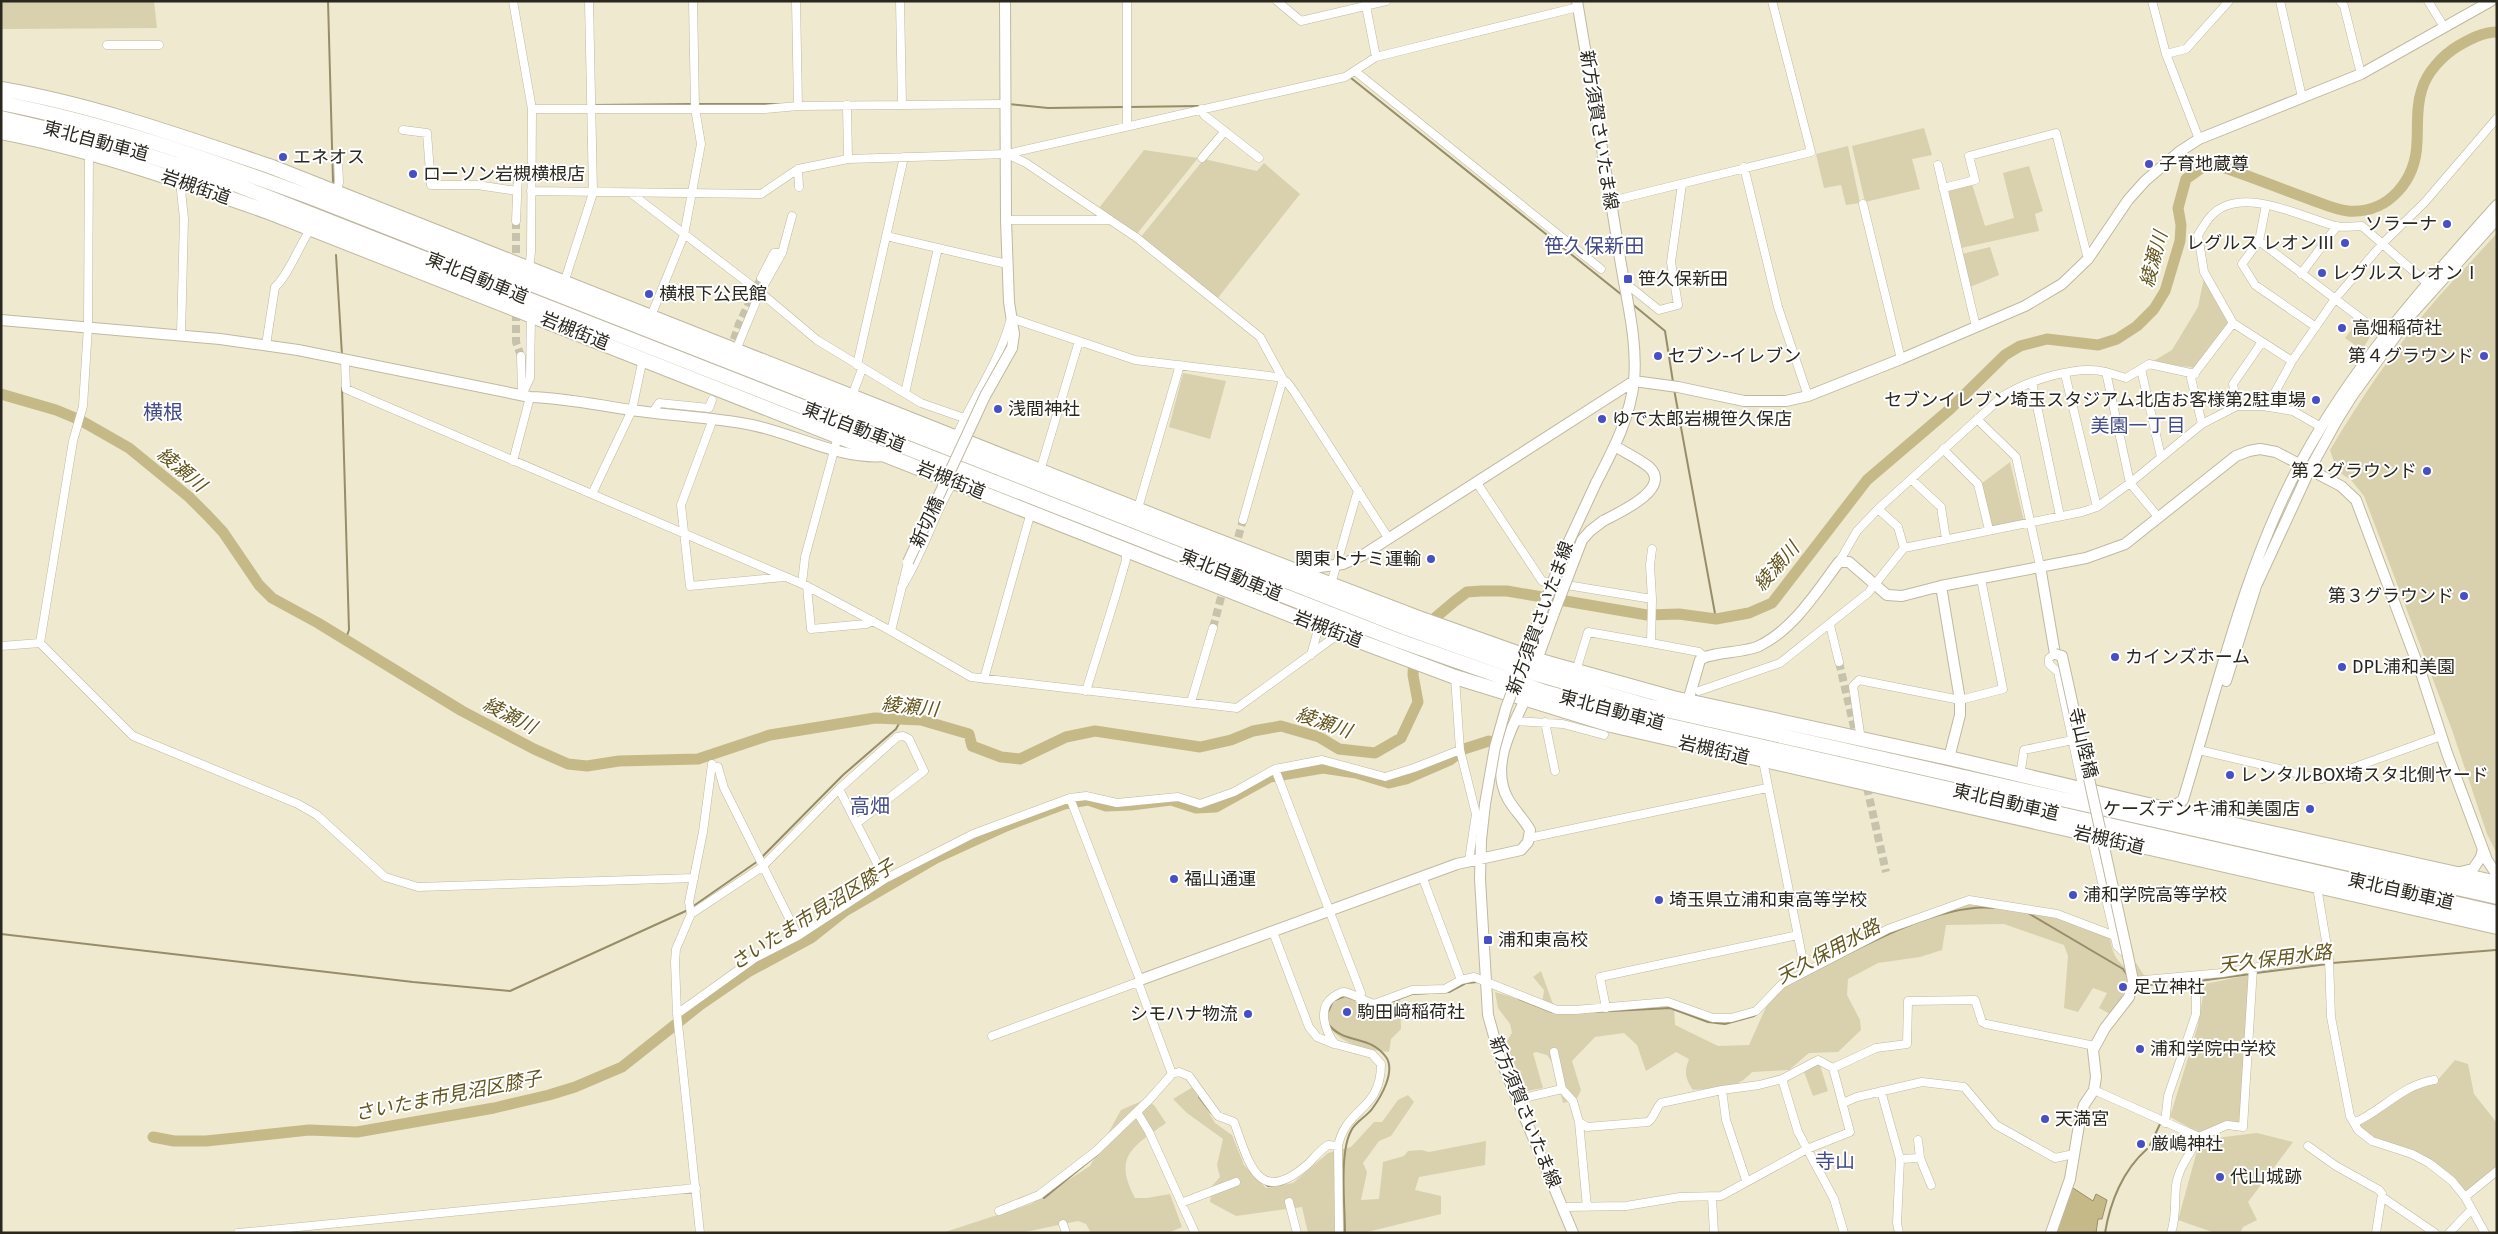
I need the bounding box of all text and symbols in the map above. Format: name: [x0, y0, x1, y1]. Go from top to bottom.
street label: 新方須賀さいたま線: [1576, 49, 1622, 211]
street label: 東北自動車道: [41, 116, 151, 166]
place label: エネオス: [293, 146, 365, 168]
marker: エネオス: [277, 151, 289, 163]
place label: 子育地蔵尊: [2159, 153, 2249, 175]
marker: 子育地蔵尊: [2143, 158, 2155, 170]
place label: ローソン岩槻横根店: [423, 163, 585, 185]
street label: 岩槻街道: [158, 165, 234, 209]
marker: ローソン岩槻横根店: [407, 168, 419, 180]
place label: ソラーナ: [2365, 213, 2437, 235]
marker: ソラーナ: [2441, 218, 2453, 230]
water label: 綾瀬川: [2135, 227, 2172, 290]
place label: レグルス レオンⅢ: [2186, 232, 2335, 254]
district label: 笹久保新田: [1544, 234, 1644, 258]
marker: レグルス レオンⅢ: [2339, 237, 2351, 249]
street label: 東北自動車道: [423, 248, 531, 308]
place label: レグルス レオンⅠ: [2332, 262, 2481, 284]
marker: レグルス レオンⅠ: [2316, 267, 2328, 279]
place label: 笹久保新田: [1638, 268, 1728, 290]
marker: 笹久保新田: [1622, 273, 1634, 285]
place label: 横根下公民館: [659, 283, 767, 305]
marker: 横根下公民館: [643, 288, 655, 300]
street label: 岩槻街道: [538, 307, 612, 355]
place label: 高畑稲荷社: [2352, 317, 2442, 339]
marker: 高畑稲荷社: [2336, 322, 2348, 334]
place label: セブン-イレブン: [1668, 345, 1801, 367]
place label: 第４グラウンド: [2348, 345, 2474, 367]
marker: セブン-イレブン: [1652, 350, 1664, 362]
marker: 第４グラウンド: [2478, 350, 2490, 362]
place label: セブンイレブン埼玉スタジアム北店お客様第2駐車場: [1884, 389, 2306, 411]
marker: セブンイレブン埼玉スタジアム北店お客様第2駐車場: [2310, 394, 2322, 406]
street label: 東北自動車道: [800, 397, 908, 457]
place label: 浅間神社: [1008, 398, 1080, 420]
district label: 横根: [143, 400, 183, 424]
marker: 浅間神社: [992, 403, 1004, 415]
place label: ゆで太郎岩槻笹久保店: [1612, 408, 1792, 430]
marker: ゆで太郎岩槻笹久保店: [1596, 413, 1608, 425]
district label: 美園一丁目: [2090, 414, 2186, 437]
water label: 綾瀬川: [152, 442, 212, 498]
street label: 岩槻街道: [914, 456, 988, 504]
place label: 第２グラウンド: [2291, 460, 2417, 482]
marker: 第２グラウンド: [2421, 465, 2433, 477]
street label: 新切橋: [906, 493, 948, 551]
water label: 綾瀬川: [1749, 536, 1805, 595]
street label: 新方須賀さいたま線: [1502, 538, 1578, 698]
street label: 東北自動車道: [1177, 545, 1285, 605]
place label: 関東トナミ運輸: [1295, 548, 1421, 570]
marker: 関東トナミ運輸: [1425, 553, 1437, 565]
place label: 第３グラウンド: [2328, 585, 2454, 607]
marker: 第３グラウンド: [2458, 590, 2470, 602]
street label: 岩槻街道: [1290, 606, 1366, 652]
place label: カインズホーム: [2125, 646, 2250, 668]
marker: カインズホーム: [2109, 651, 2121, 663]
place label: DPL浦和美園: [2352, 656, 2455, 678]
marker: DPL浦和美園: [2336, 661, 2348, 673]
street label: 東北自動車道: [1557, 685, 1667, 735]
water label: 綾瀬川: [479, 692, 542, 740]
water label: 綾瀬川: [880, 692, 941, 721]
water label: 綾瀬川: [1293, 702, 1356, 743]
street label: 寺山陸橋: [2064, 705, 2102, 781]
street label: 岩槻街道: [1676, 731, 1752, 769]
place label: レンタルBOX埼スタ北側ヤード: [2240, 764, 2489, 786]
marker: レンタルBOX埼スタ北側ヤード: [2224, 769, 2236, 781]
street label: 東北自動車道: [1951, 779, 2061, 825]
district label: 高畑: [850, 794, 890, 818]
place label: ケーズデンキ浦和美園店: [2103, 798, 2300, 820]
marker: ケーズデンキ浦和美園店: [2304, 803, 2316, 815]
street label: 岩槻街道: [2071, 821, 2147, 859]
water label: さいたま市見沼区膝子: [726, 853, 900, 974]
place label: 福山通運: [1184, 868, 1256, 890]
street label: 東北自動車道: [2346, 868, 2456, 914]
marker: 福山通運: [1168, 873, 1180, 885]
place label: 浦和学院高等学校: [2083, 884, 2227, 906]
place label: 埼玉県立浦和東高等学校: [1669, 889, 1867, 911]
marker: 浦和学院高等学校: [2067, 889, 2079, 901]
marker: 埼玉県立浦和東高等学校: [1653, 894, 1665, 906]
water label: 天久保用水路: [1773, 914, 1886, 988]
place label: 浦和東高校: [1498, 929, 1588, 951]
marker: 浦和東高校: [1482, 934, 1494, 946]
water label: 天久保用水路: [2217, 940, 2335, 977]
place label: 足立神社: [2133, 976, 2205, 998]
marker: 足立神社: [2117, 981, 2129, 993]
place label: 駒田﨑稲荷社: [1357, 1001, 1465, 1023]
place label: シモハナ物流: [1130, 1003, 1238, 1025]
marker: 駒田﨑稲荷社: [1341, 1006, 1353, 1018]
marker: シモハナ物流: [1242, 1008, 1254, 1020]
street label: 新方須賀さいたま線: [1485, 1033, 1565, 1191]
place label: 浦和学院中学校: [2150, 1038, 2276, 1060]
marker: 浦和学院中学校: [2134, 1043, 2146, 1055]
water label: さいたま市見沼区膝子: [353, 1066, 545, 1125]
place label: 天満宮: [2055, 1108, 2109, 1130]
marker: 天満宮: [2039, 1113, 2051, 1125]
place label: 厳嶋神社: [2151, 1133, 2223, 1155]
marker: 厳嶋神社: [2135, 1138, 2147, 1150]
district label: 寺山: [1815, 1149, 1855, 1173]
place label: 代山城跡: [2230, 1166, 2302, 1188]
marker: 代山城跡: [2214, 1171, 2226, 1183]

